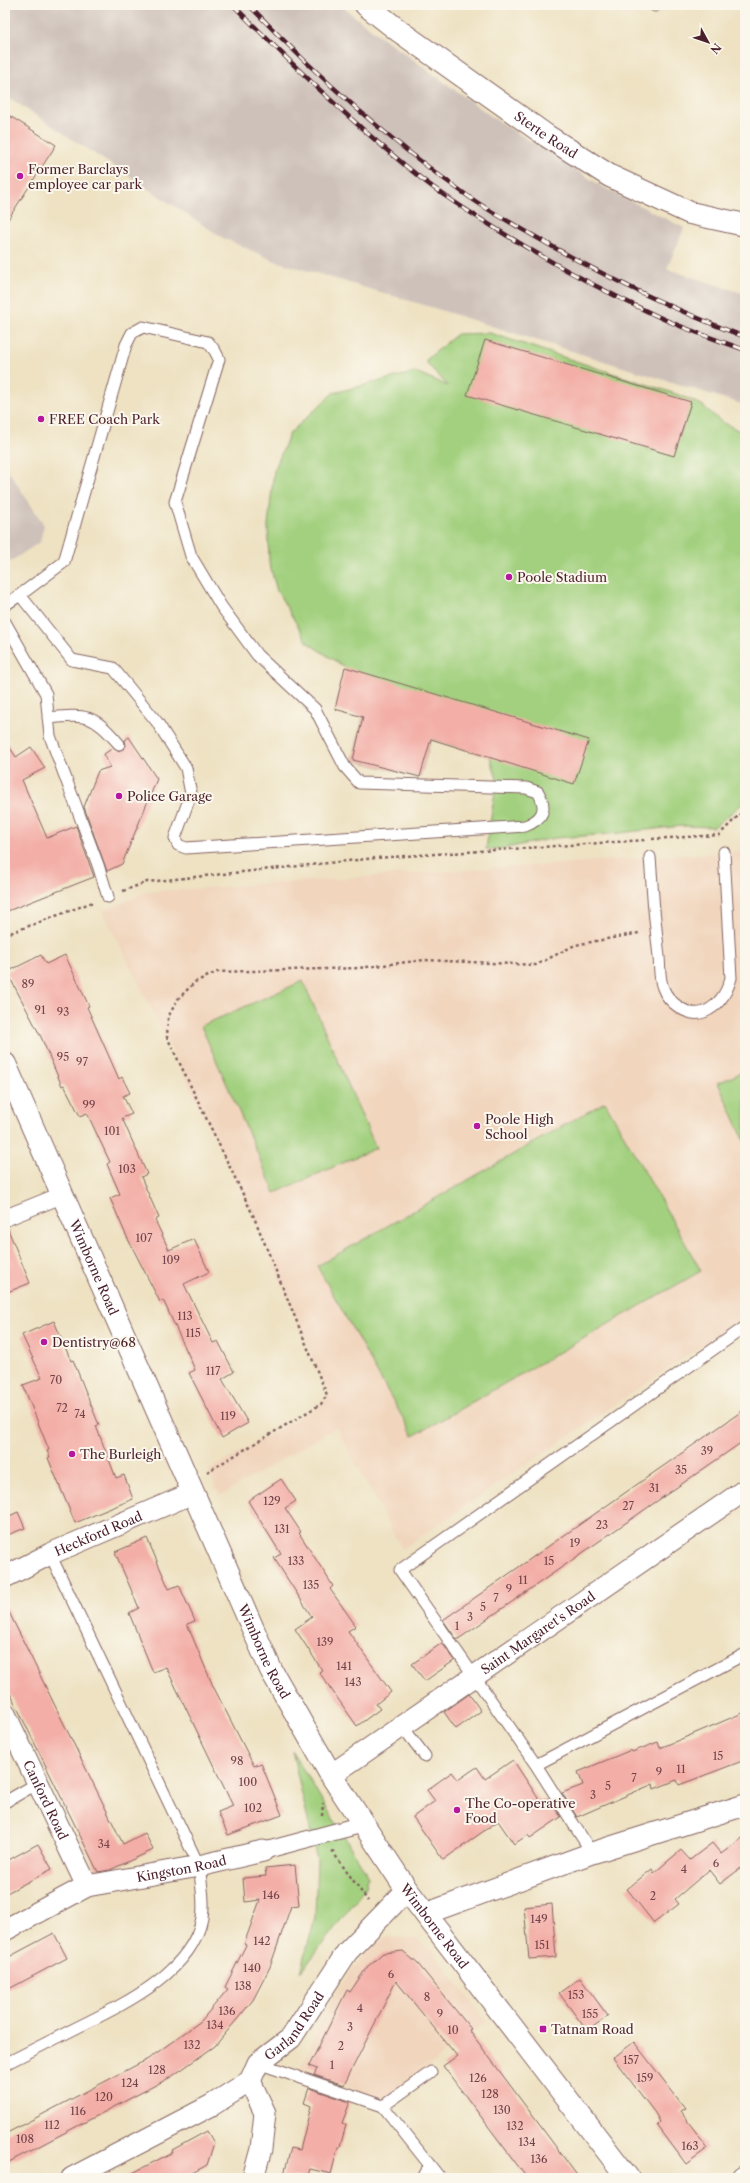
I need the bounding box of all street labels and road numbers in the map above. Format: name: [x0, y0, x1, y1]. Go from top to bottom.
street label: Sterte Road: [512, 108, 581, 161]
street label: Wimborne Road: [66, 1216, 122, 1318]
street label: Heckford Road: [52, 1508, 145, 1559]
street label: Saint Margaret's Road: [478, 1588, 598, 1678]
street label: Wimborne Road: [235, 1601, 294, 1701]
street label: Canford Road: [20, 1757, 72, 1842]
street label: Kingston Road: [135, 1852, 228, 1885]
street label: Wimborne Road: [396, 1880, 472, 1972]
street label: Garland Road: [261, 1989, 327, 2063]

